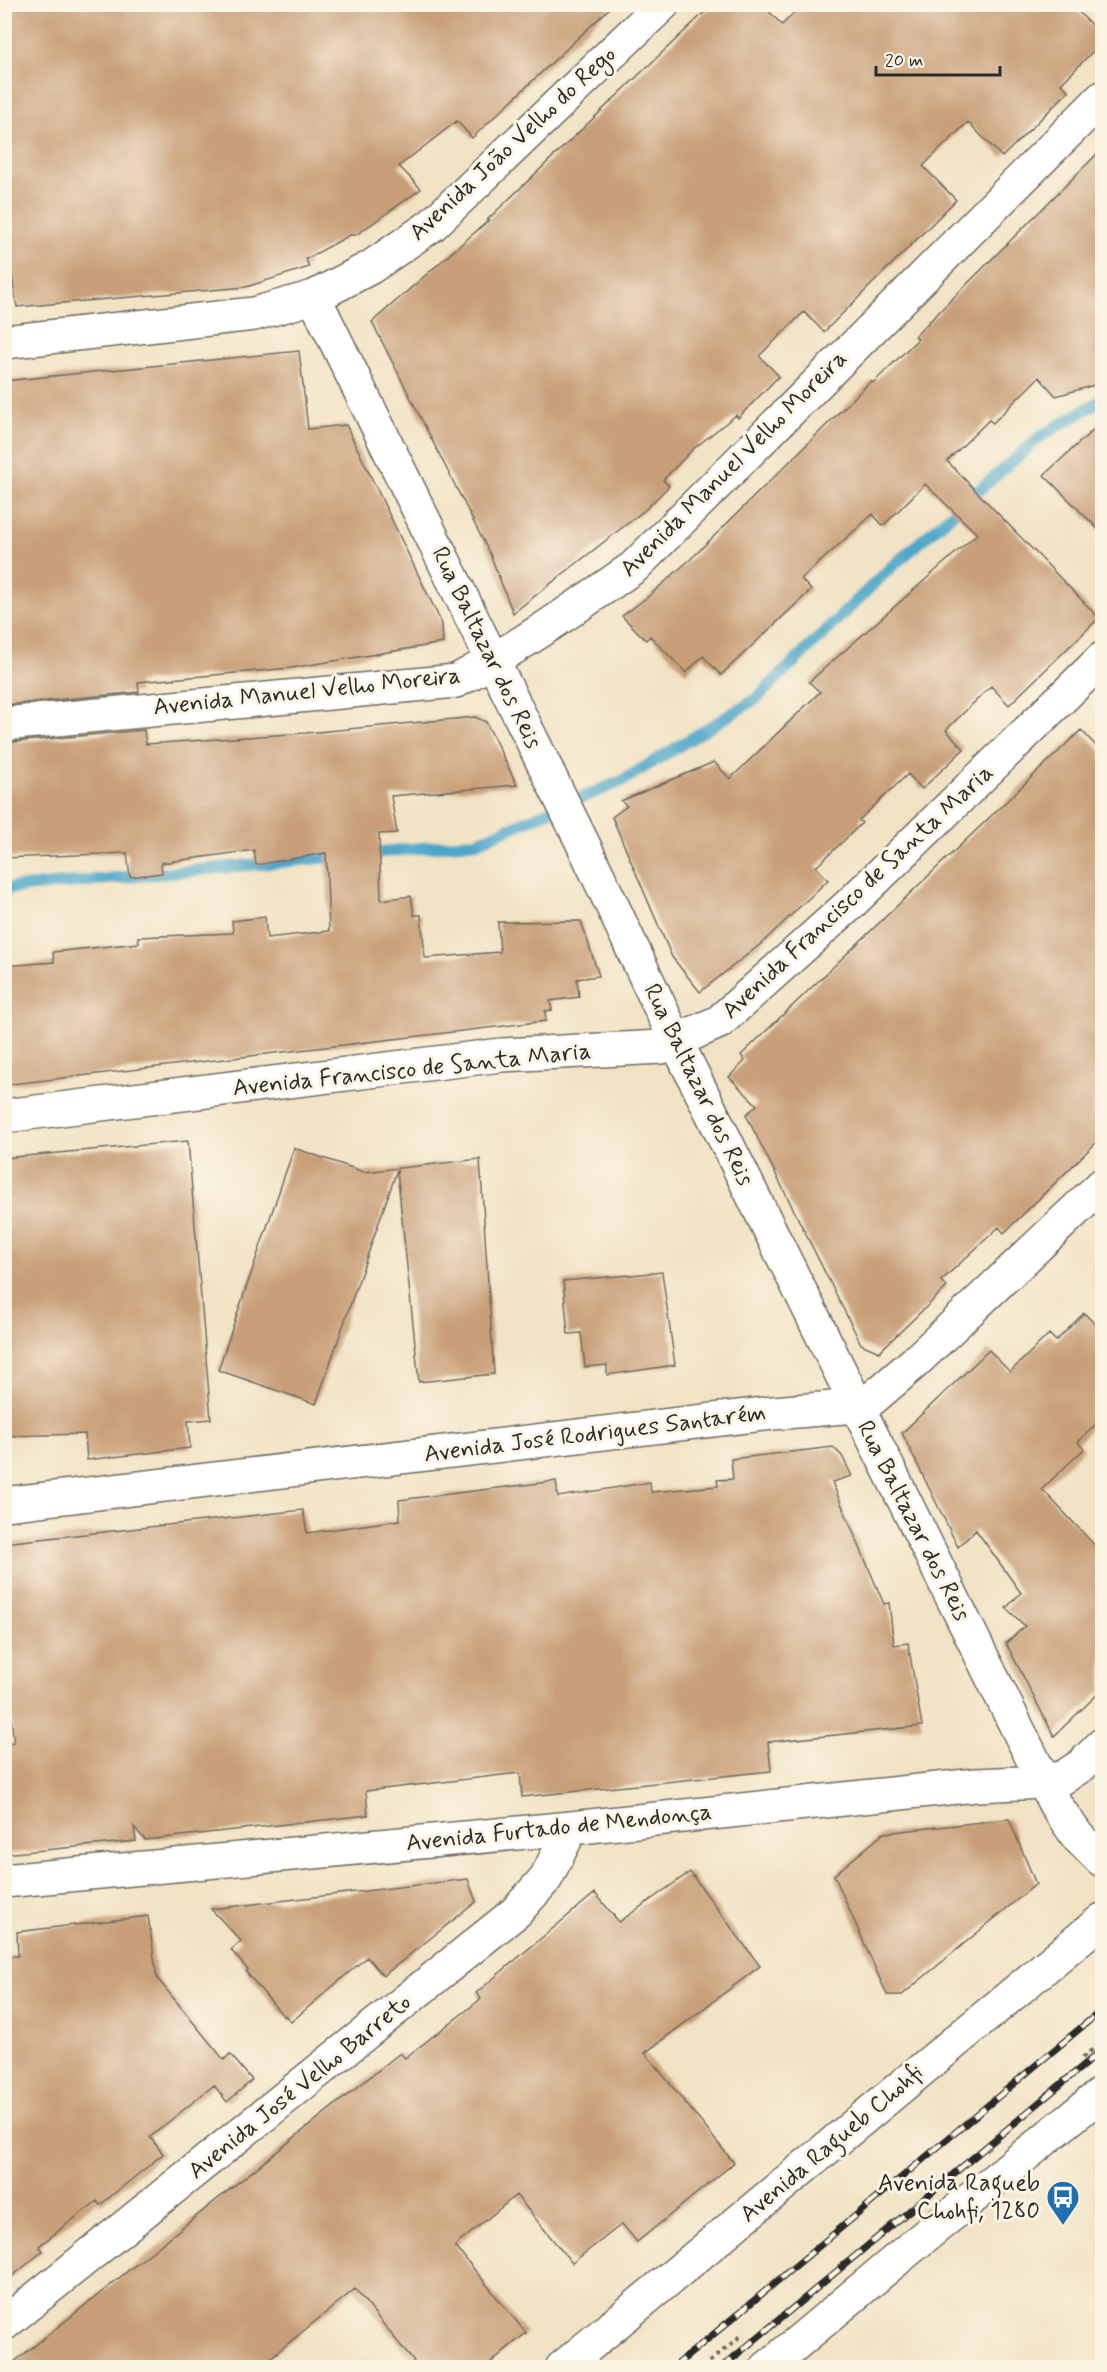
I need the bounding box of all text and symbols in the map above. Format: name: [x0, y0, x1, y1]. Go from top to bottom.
scale bar: [876, 39, 1000, 77]
street label: Avenida João Velho do Rego: [403, 40, 624, 250]
text: 20 m: [885, 49, 923, 73]
street label: Avenida Manuel Velho Moreira: [614, 344, 854, 584]
street label: Rua Baltazar dos Reis: [424, 542, 549, 755]
street label: Avenida Manuel Velho Moreira: [152, 660, 462, 724]
street label: Avenida Francisco de Santa Maria: [716, 758, 1000, 1026]
street label: Rua Baltazar dos Reis: [636, 979, 761, 1192]
street label: Avenida Francisco de Santa Maria: [231, 1036, 593, 1104]
street label: Avenida José Rodrigues Santarém: [422, 1398, 768, 1470]
street label: Rua Baltazar dos Reis: [849, 1415, 977, 1627]
street label: Avenida Furtado de Mendonça: [405, 1797, 713, 1859]
street label: Avenida José Velho Barreto: [182, 1987, 418, 2187]
street label: Avenida Ragueb Chohfi: [734, 2058, 932, 2232]
place label: Avenida Ragueb Chohfi, 1280: [878, 2168, 1040, 2227]
bus stop icon: Avenida Ragueb Chohfi, 1280: [1045, 2179, 1081, 2226]

